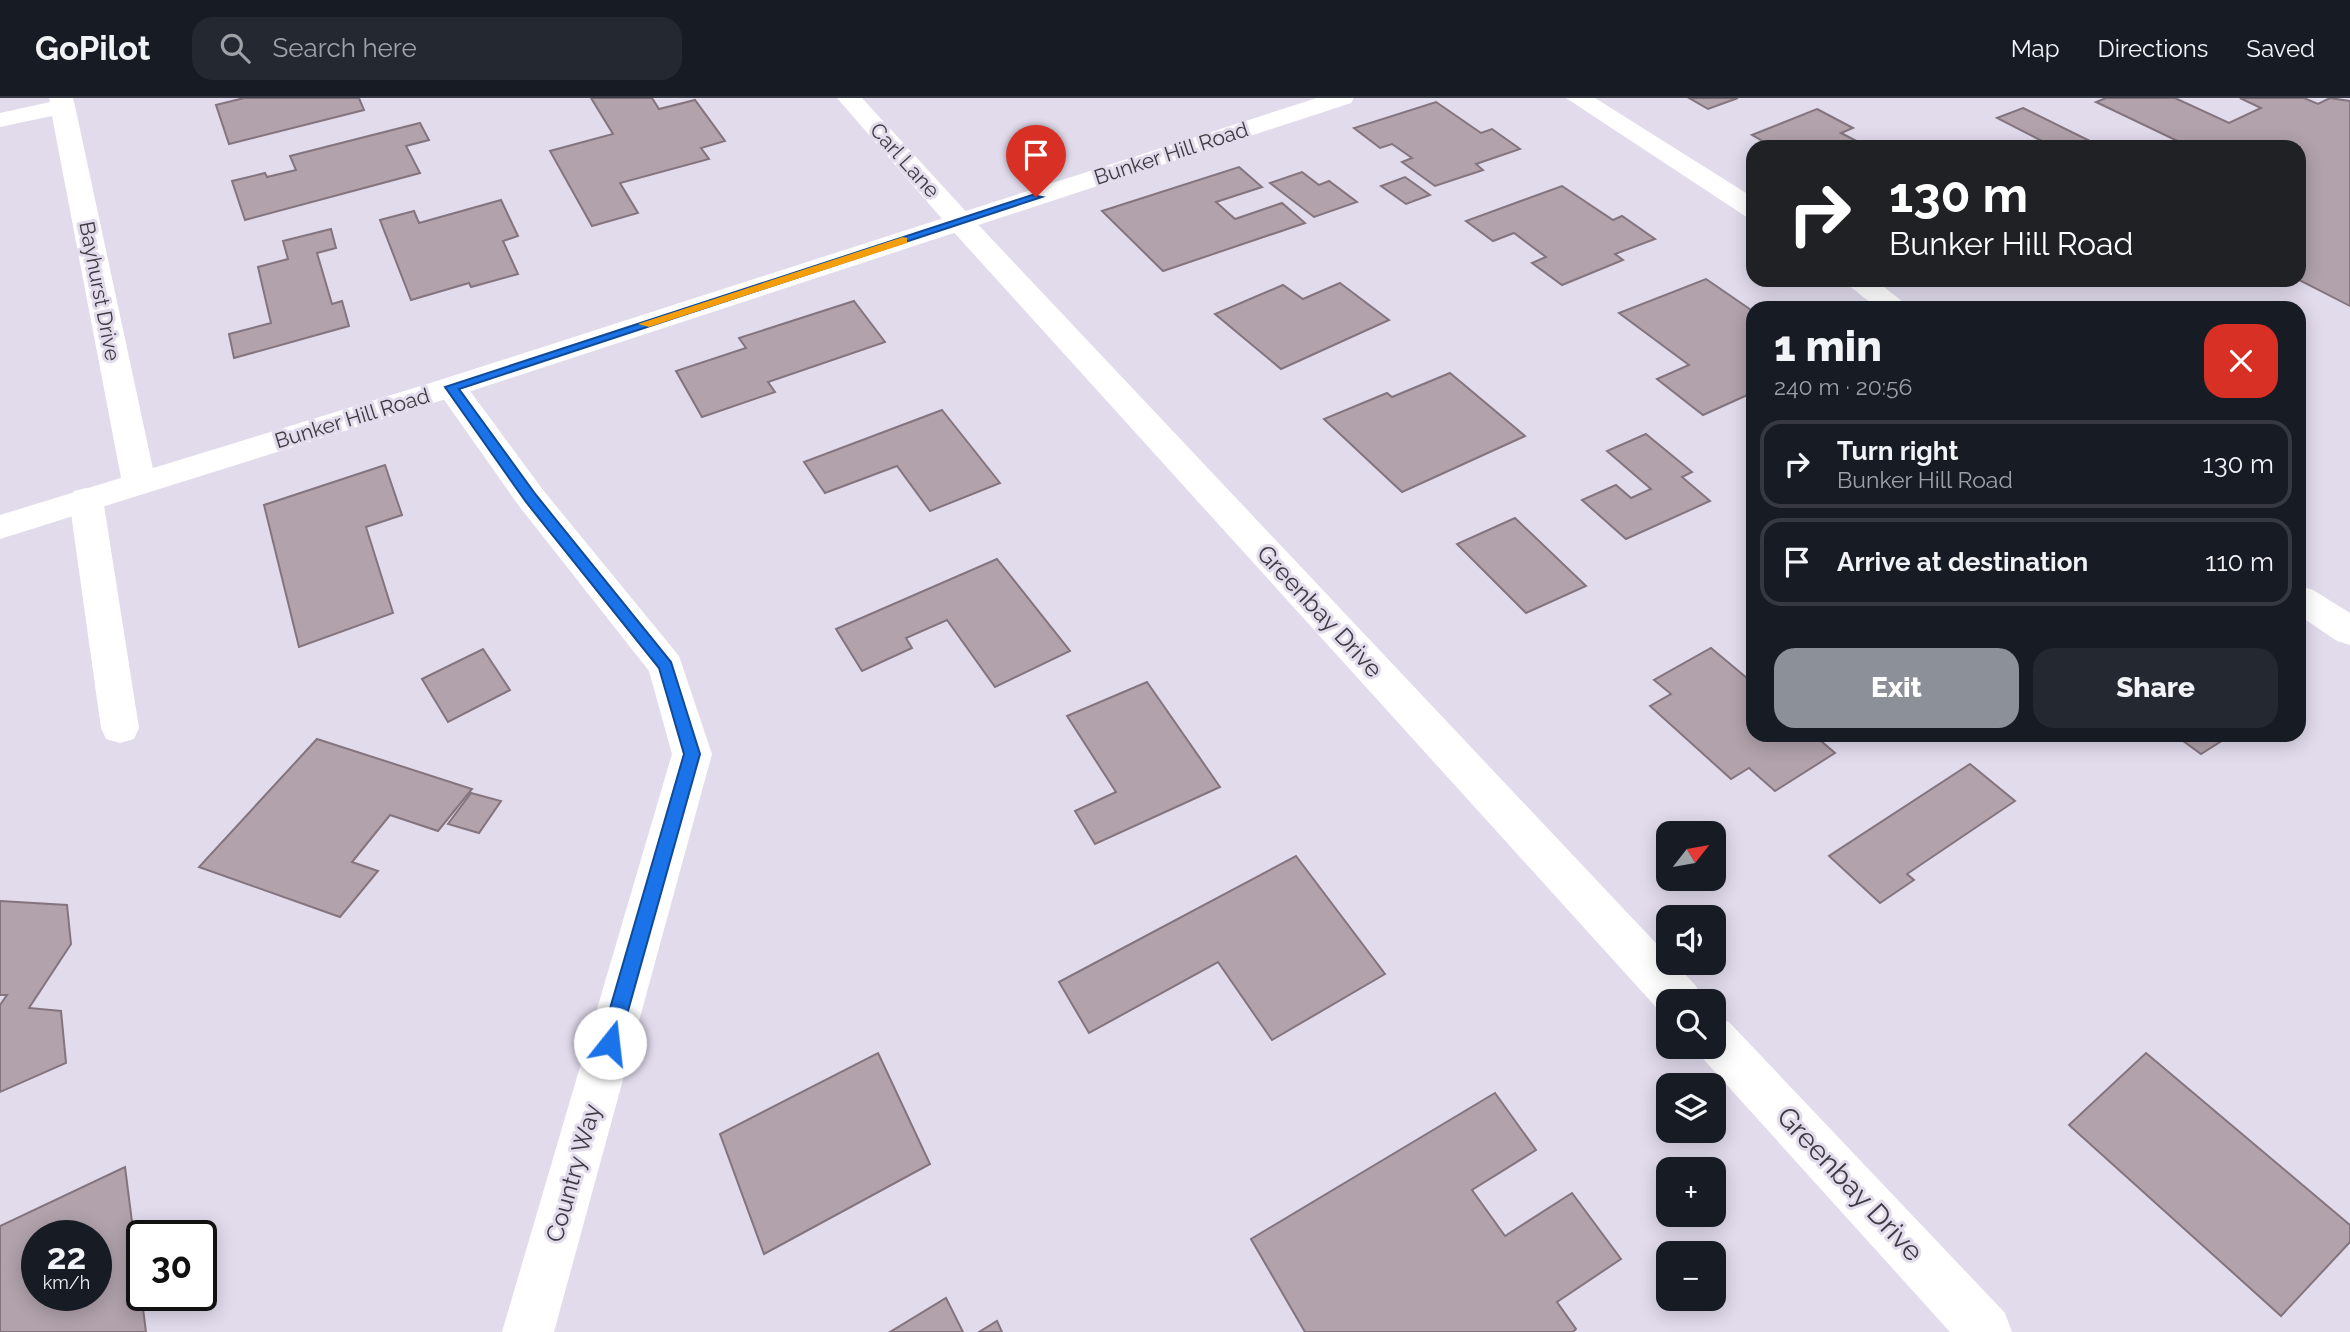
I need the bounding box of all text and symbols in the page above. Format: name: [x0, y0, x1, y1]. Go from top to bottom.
search box: [192, 17, 682, 80]
text: GoPilot: [35, 29, 150, 68]
icon: search: [216, 29, 254, 67]
text: Search here: [272, 33, 417, 63]
text: Map: [2011, 34, 2060, 63]
text: Directions: [2098, 34, 2208, 63]
text: Saved: [2246, 34, 2315, 63]
street label: Bunker Hill Road: [1091, 116, 1251, 190]
street label: Carl Lane: [865, 117, 945, 203]
pin: [1006, 125, 1066, 197]
icon: arrive: [1017, 136, 1055, 174]
text: 130 m: [1889, 166, 2028, 223]
icon: right: [1774, 168, 1865, 259]
street label: Bayhurst Drive: [74, 219, 126, 363]
text: Bunker Hill Road: [1889, 225, 2133, 262]
text: 1 min: [1774, 322, 1882, 371]
button: close: [2204, 324, 2278, 398]
text: 240 m · 20:56: [1774, 373, 1912, 400]
street label: Bunker Hill Road: [272, 383, 432, 453]
text: Turn right: [1837, 436, 1958, 466]
icon: right: [1778, 445, 1816, 483]
text: 130 m: [2203, 449, 2274, 479]
text: Bunker Hill Road: [1837, 466, 2013, 493]
street label: Greenbay Drive: [1251, 539, 1389, 683]
icon: arrive: [1778, 543, 1816, 581]
text: Arrive at destination: [1837, 547, 2088, 577]
text: 110 m: [2205, 547, 2274, 577]
button: Exit: [1774, 648, 2019, 728]
button: Share: [2033, 648, 2278, 728]
north arrow: [1656, 821, 1726, 891]
map controls: [1656, 821, 1726, 1311]
button: sound: [1656, 905, 1726, 975]
button: search: [1656, 989, 1726, 1059]
position arrow: [573, 1006, 647, 1080]
button: layers: [1656, 1073, 1726, 1143]
street label: Country Way: [539, 1100, 607, 1246]
street label: Greenbay Drive: [1770, 1100, 1930, 1268]
button: +: [1656, 1157, 1726, 1227]
speed limit sign: 30: [126, 1220, 217, 1311]
text: 22: [47, 1236, 86, 1277]
button: −: [1656, 1241, 1726, 1311]
text: km/h: [43, 1272, 90, 1293]

